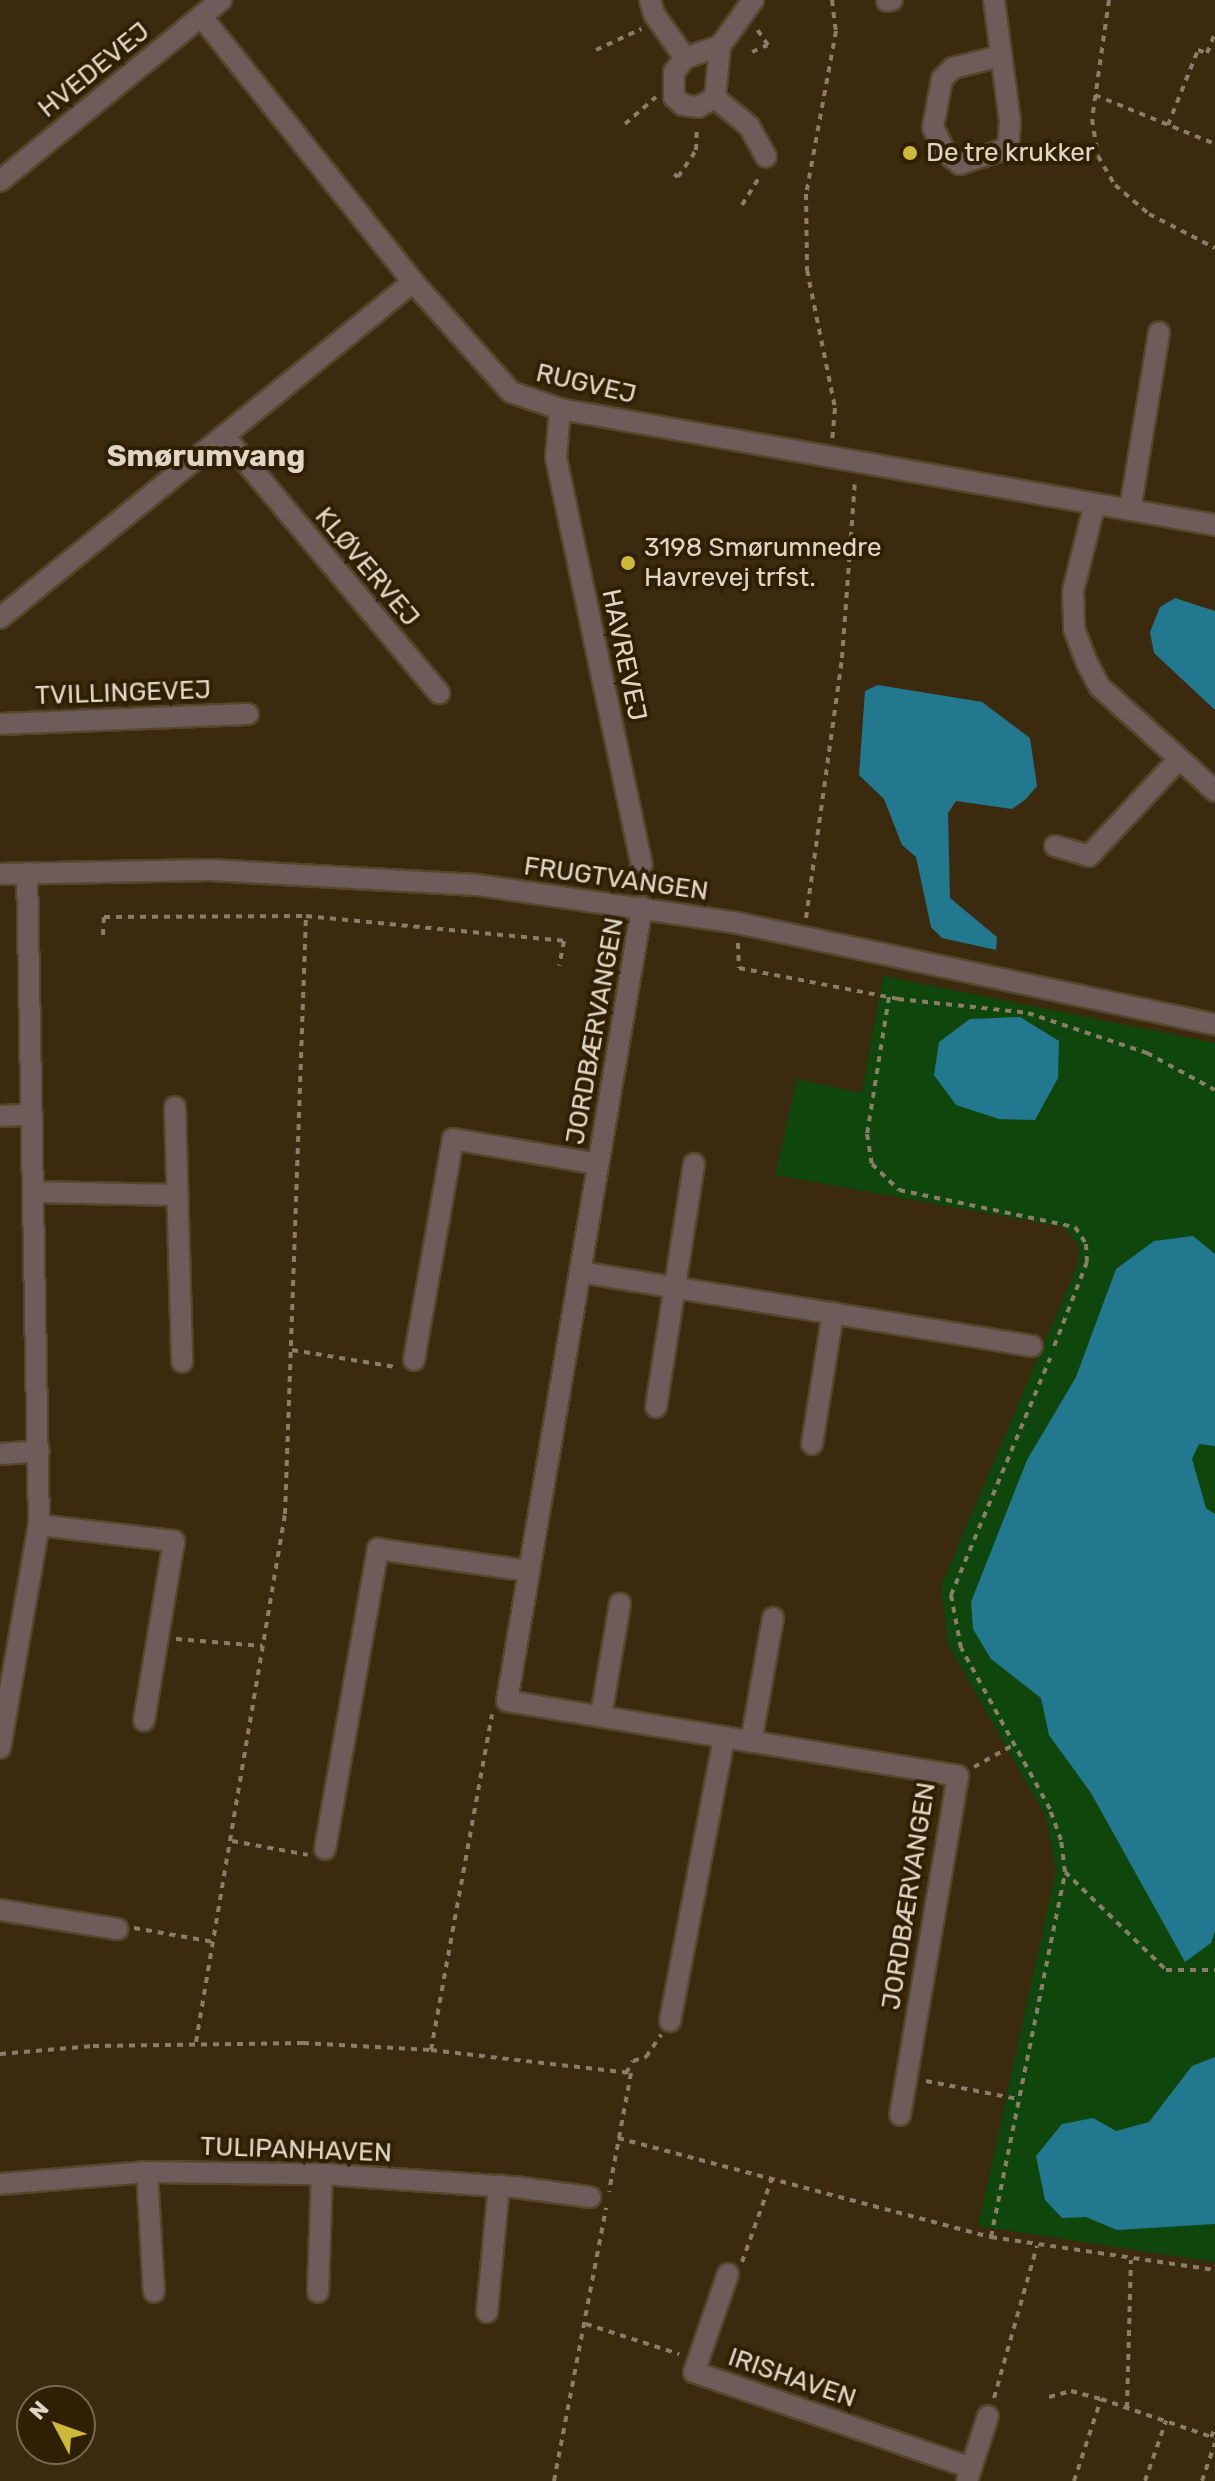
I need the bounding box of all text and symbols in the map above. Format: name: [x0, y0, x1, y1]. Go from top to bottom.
street label: HVEDEVEJ: [32, 16, 156, 124]
place label: De tre krukker: [926, 137, 1095, 169]
marker: De tre krukker: [901, 144, 919, 162]
street label: RUGVEJ: [533, 357, 639, 411]
district label: Smørumvang: [107, 438, 305, 474]
street label: KLØVERVEJ: [308, 501, 426, 633]
place label: 3198 Smørumnedre Havrevej trfst.: [644, 532, 881, 594]
marker: 3198 Smørumnedre Havrevej trfst.: [619, 554, 637, 572]
street label: HAVREVEJ: [595, 586, 653, 724]
street label: TVILLINGEVEJ: [34, 674, 212, 712]
street label: FRUGTVANGEN: [522, 851, 710, 907]
street label: JORDBÆRVANGEN: [560, 915, 630, 1147]
street label: JORDBÆRVANGEN: [876, 1780, 942, 2012]
street label: TULIPANHAVEN: [200, 2131, 392, 2169]
street label: IRISHAVEN: [724, 2342, 860, 2414]
north arrow: [16, 2385, 96, 2465]
text: N: [24, 2395, 54, 2425]

